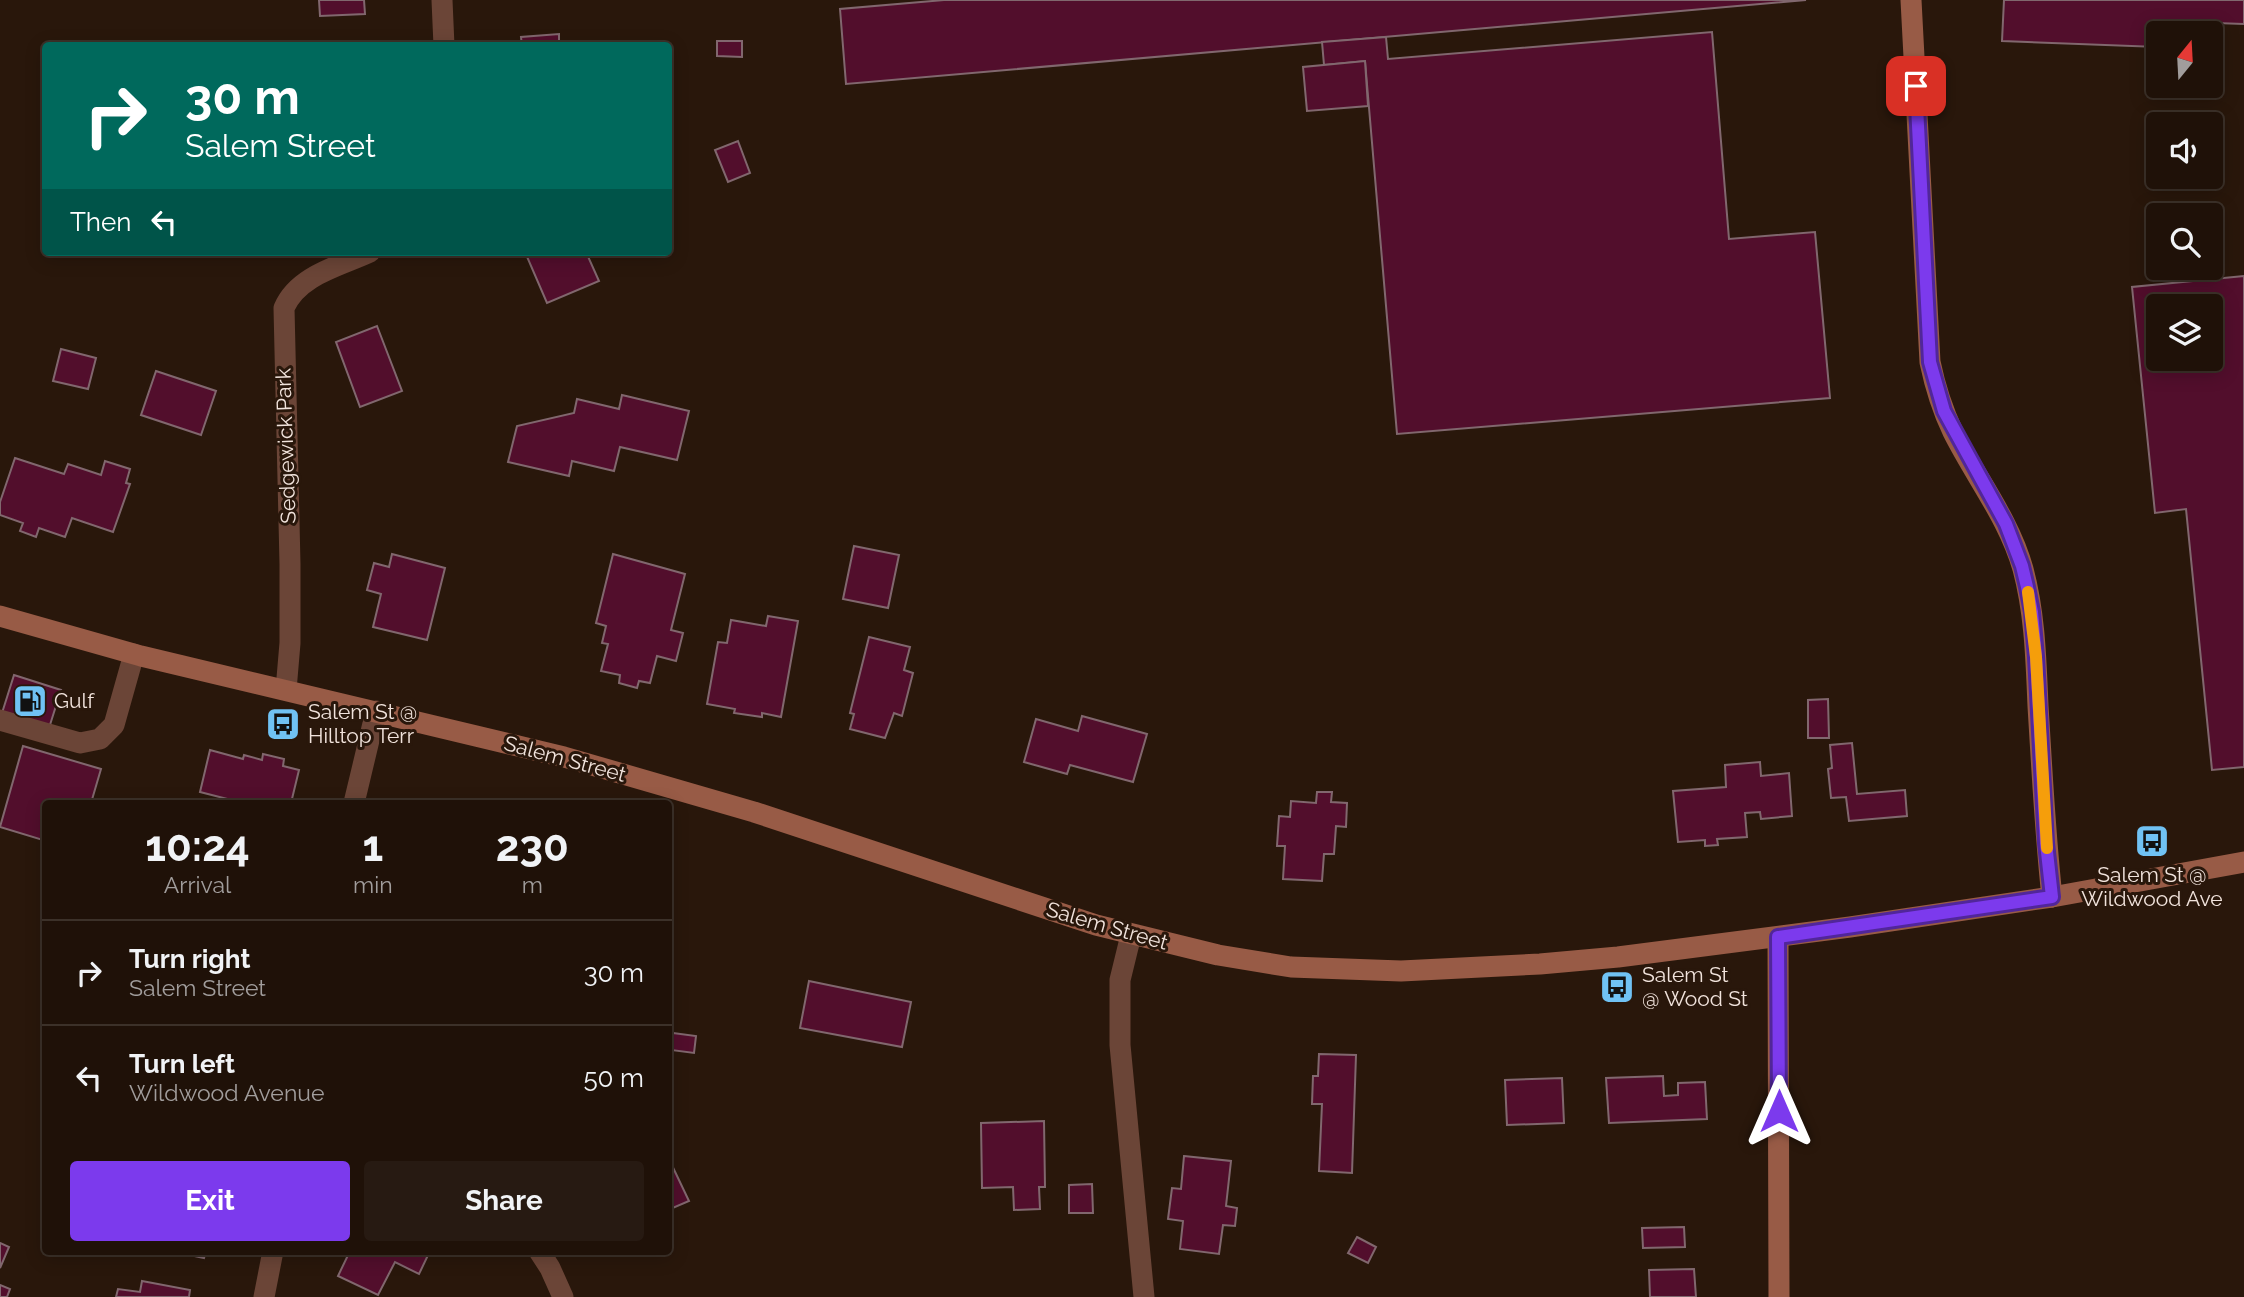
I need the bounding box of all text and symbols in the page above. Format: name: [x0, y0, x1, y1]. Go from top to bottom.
north arrow: [2146, 21, 2222, 98]
map controls: [2146, 21, 2223, 371]
pin: [1886, 56, 1946, 116]
icon: arrive: [1897, 67, 1935, 105]
text: 30 m: [185, 68, 300, 125]
icon: right: [70, 70, 161, 161]
button: sound: [2146, 112, 2223, 189]
text: Salem Street: [185, 127, 376, 164]
icon: left: [145, 203, 183, 241]
button: search: [2146, 203, 2223, 280]
text: Then: [70, 207, 131, 237]
button: layers: [2146, 294, 2223, 371]
street label: Sedgewick Park: [270, 368, 301, 524]
fuel station icon: Gulf: [11, 682, 49, 720]
place label: Gulf: [54, 688, 95, 713]
place label: Salem St @ Hilltop Terr: [308, 699, 417, 748]
bus stop icon: Salem St @ Hilltop Terr: [264, 705, 302, 743]
street label: Salem Street: [501, 730, 629, 787]
text: 10:24: [145, 822, 250, 871]
text: 1: [362, 822, 383, 871]
text: 230: [496, 822, 569, 871]
bus stop icon: Salem St @ Wildwood Ave: [2133, 822, 2171, 860]
place label: Salem St @ Wildwood Ave: [2081, 862, 2223, 911]
text: Arrival: [164, 871, 231, 898]
text: min: [353, 871, 393, 898]
text: m: [522, 871, 543, 898]
street label: Salem Street: [1044, 896, 1171, 955]
text: Turn right: [129, 944, 250, 974]
icon: right: [70, 954, 108, 992]
text: 30 m: [584, 958, 644, 988]
place label: Salem St @ Wood St: [1642, 962, 1748, 1011]
bus stop icon: Salem St @ Wood St: [1598, 968, 1636, 1006]
text: Salem Street: [129, 974, 266, 1001]
text: Turn left: [129, 1049, 235, 1079]
icon: left: [70, 1059, 108, 1097]
text: 50 m: [583, 1063, 644, 1093]
position arrow: [1742, 1074, 1816, 1148]
text: Wildwood Avenue: [129, 1079, 324, 1106]
button: Exit: [70, 1161, 350, 1241]
button: Share: [364, 1161, 644, 1241]

